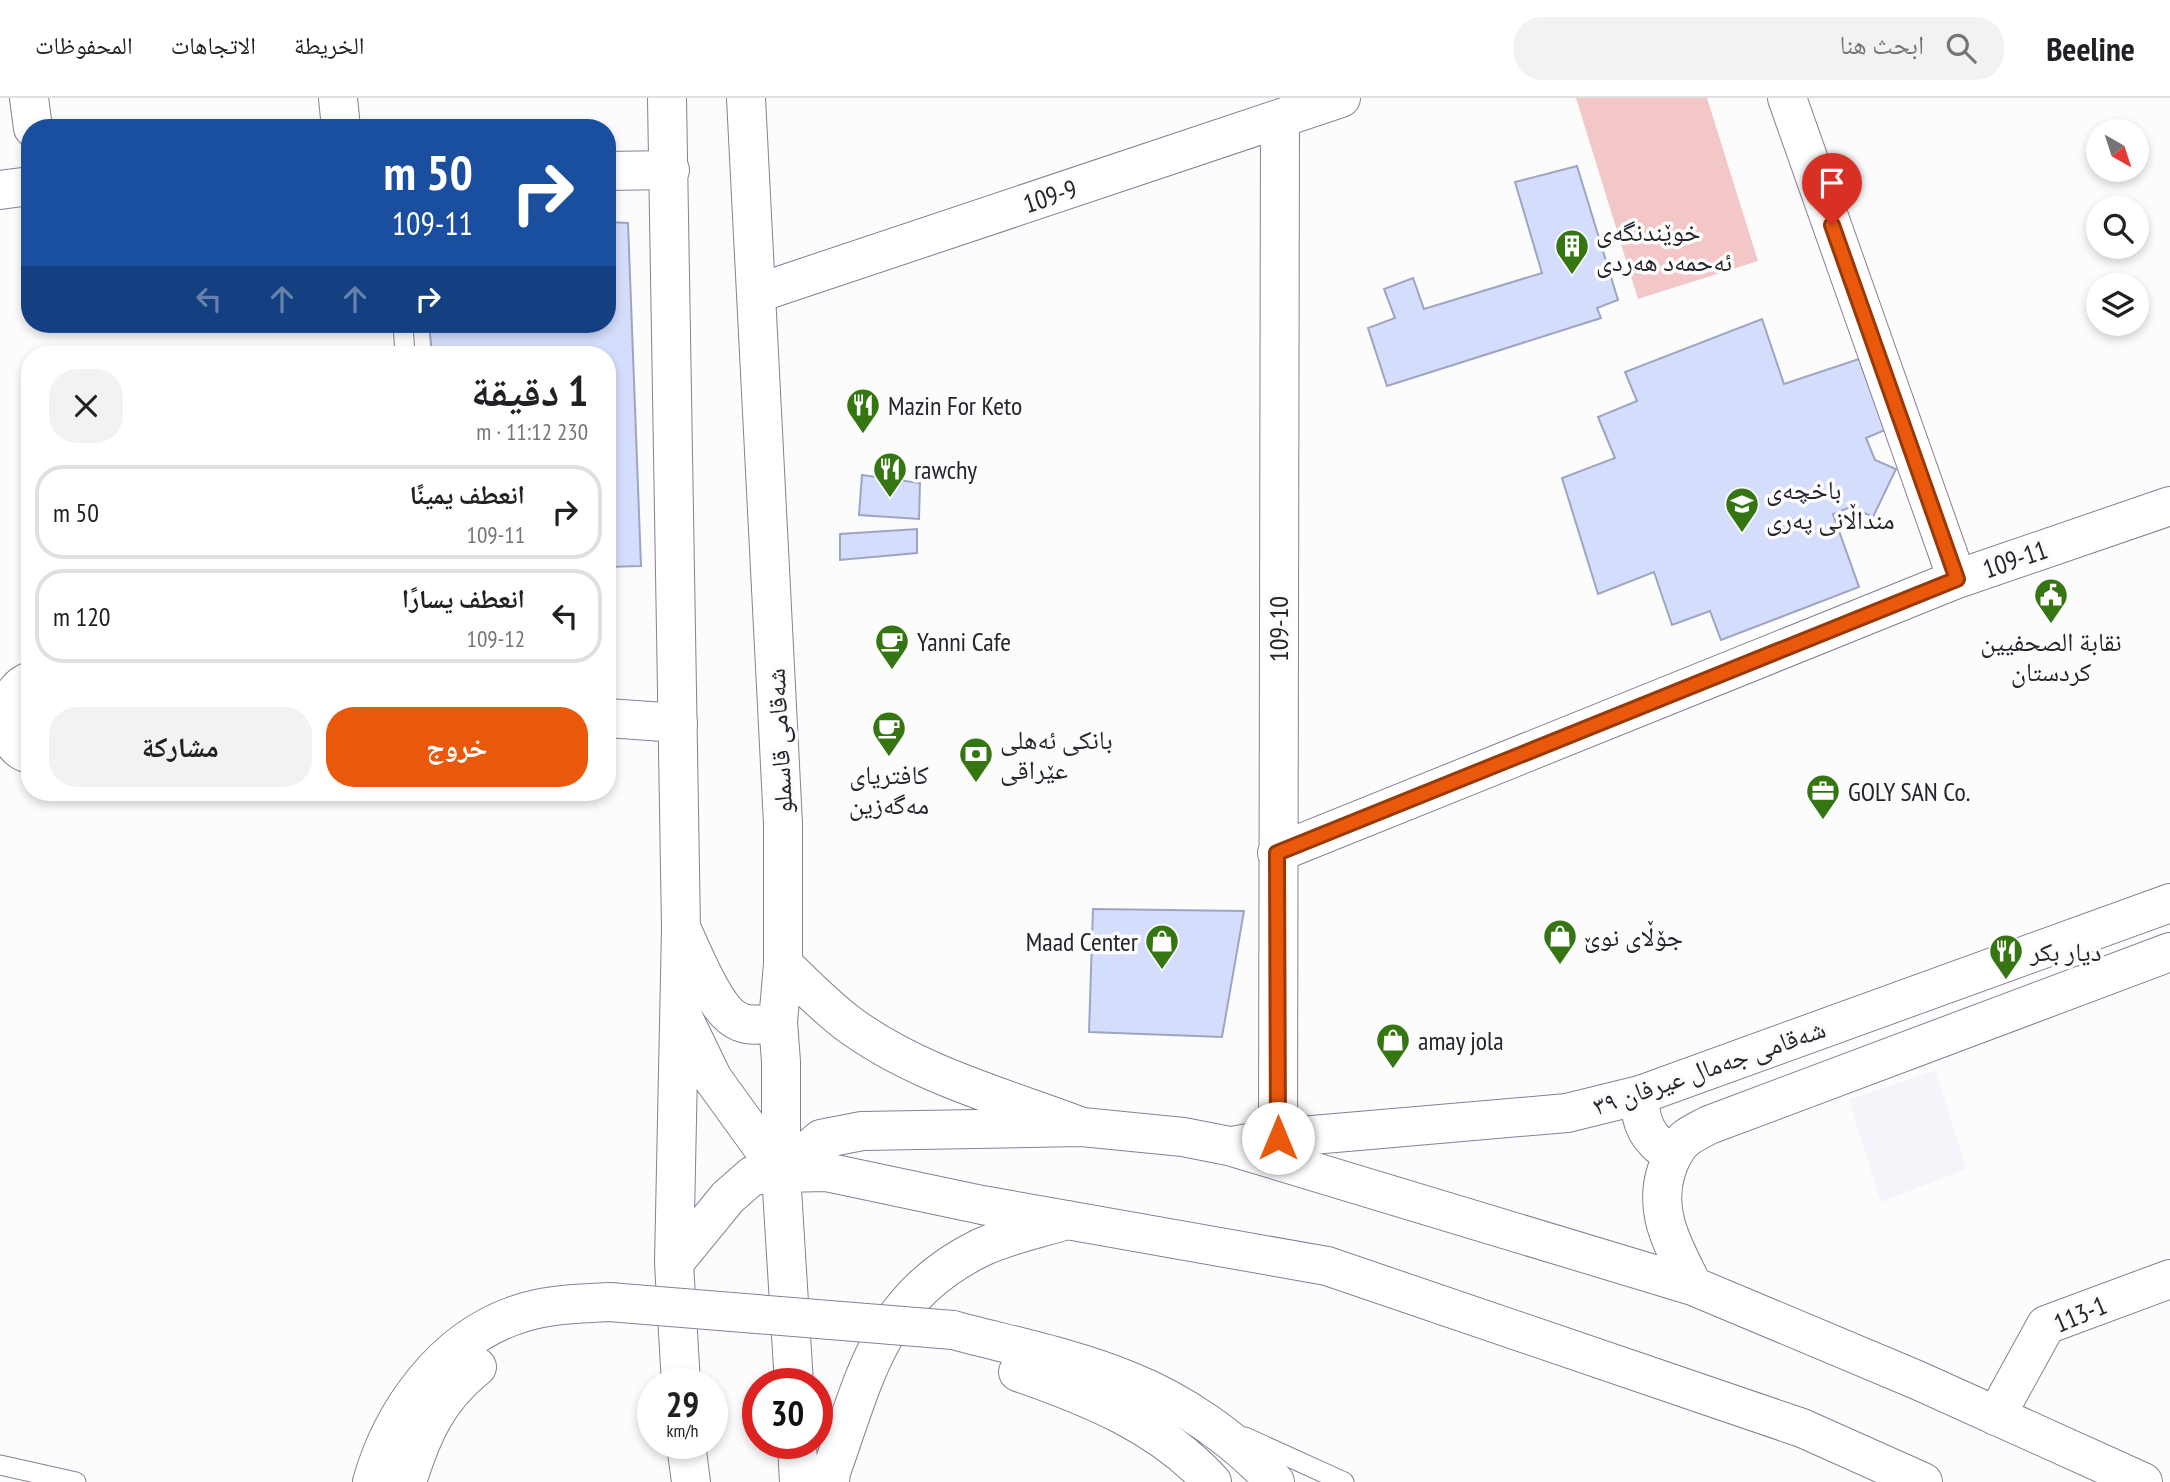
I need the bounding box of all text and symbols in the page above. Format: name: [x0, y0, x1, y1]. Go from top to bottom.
search box: [1514, 17, 2004, 80]
text: Beeline: [2046, 27, 2135, 70]
text: ابحث هنا: [1839, 28, 1924, 61]
icon: search: [1942, 29, 1980, 67]
text: المحفوظات: [35, 30, 133, 61]
text: الاتجاهات: [171, 30, 256, 61]
text: الخريطة: [294, 30, 365, 61]
north arrow: [2086, 119, 2149, 182]
map controls: [2086, 119, 2149, 336]
text: 50 m: [384, 140, 473, 204]
icon: right: [497, 147, 588, 238]
pin: [1802, 153, 1862, 225]
icon: arrive: [1813, 164, 1851, 202]
street label: 109-9: [1019, 172, 1081, 220]
button: search: [2086, 196, 2149, 259]
text: 109-11: [392, 202, 473, 244]
place label: خوێندنگەی ئەحمەد هەردی: [1596, 215, 1732, 278]
building icon: خوێندنگەی ئەحمەد هەردی: [1553, 227, 1591, 276]
button: layers: [2086, 273, 2149, 336]
icon: left: [190, 280, 228, 318]
icon: ahead: [263, 280, 301, 318]
icon: ahead: [336, 280, 374, 318]
icon: right: [409, 280, 447, 318]
text: 1 دقيقة: [471, 363, 588, 418]
button: close: [49, 369, 123, 443]
restaurant icon: Mazin For Keto: [844, 386, 882, 435]
place label: Mazin For Keto: [888, 389, 1022, 422]
text: 230 m · 11:12: [476, 417, 588, 446]
restaurant icon: rawchy: [871, 450, 909, 499]
place label: rawchy: [914, 453, 977, 486]
place label: باخچەی منداڵانی پەری: [1766, 473, 1895, 536]
text: انعطف يمينًا: [409, 478, 525, 511]
school or university icon: باخچەی منداڵانی پەری: [1723, 485, 1761, 534]
icon: right: [546, 493, 584, 531]
text: 50 m: [53, 496, 99, 529]
text: 109-11: [467, 520, 525, 549]
street label: 109-11: [1978, 533, 2052, 585]
public building icon: نقابة الصحفیین کردستان: [2032, 576, 2070, 625]
text: انعطف يسارًا: [402, 582, 525, 615]
street label: 109-10: [1262, 596, 1295, 662]
icon: left: [546, 597, 584, 635]
text: 120 m: [53, 600, 111, 633]
cafe icon: Yanni Cafe: [873, 622, 911, 671]
text: 109-12: [467, 624, 525, 653]
place label: Yanni Cafe: [917, 625, 1011, 658]
place label: نقابة الصحفیین کردستان: [1980, 625, 2122, 688]
street label: شەقامی قاسملو: [759, 667, 799, 815]
button: مشاركة: [49, 707, 312, 787]
button: خروج: [326, 707, 588, 787]
cafe icon: کافتریای مەگەزین: [870, 709, 908, 758]
place label: بانکی ئەهلی عێراقی: [1000, 723, 1113, 786]
bank icon: بانکی ئەهلی عێراقی: [957, 735, 995, 784]
place label: کافتریای مەگەزین: [849, 758, 929, 821]
office icon: GOLY SAN Co.: [1804, 772, 1842, 821]
place label: GOLY SAN Co.: [1848, 775, 1970, 808]
shop icon: جۆڵای نوێ: [1541, 917, 1579, 966]
place label: جۆڵای نوێ: [1584, 920, 1683, 953]
shop icon: Maad Center: [1143, 922, 1181, 971]
place label: Maad Center: [1026, 925, 1138, 958]
restaurant icon: ديار بكر: [1987, 932, 2025, 981]
place label: ديار بكر: [2029, 935, 2101, 968]
street label: شەقامی جەمال عیرفان ٣٩: [1588, 1012, 1830, 1122]
shop icon: amay jola: [1374, 1021, 1412, 1070]
place label: amay jola: [1418, 1024, 1504, 1057]
position arrow: [1241, 1101, 1315, 1175]
street label: 113-1: [2049, 1288, 2111, 1340]
speed limit sign: 30: [742, 1368, 833, 1459]
text: 29: [666, 1381, 699, 1427]
text: km/h: [667, 1419, 698, 1442]

